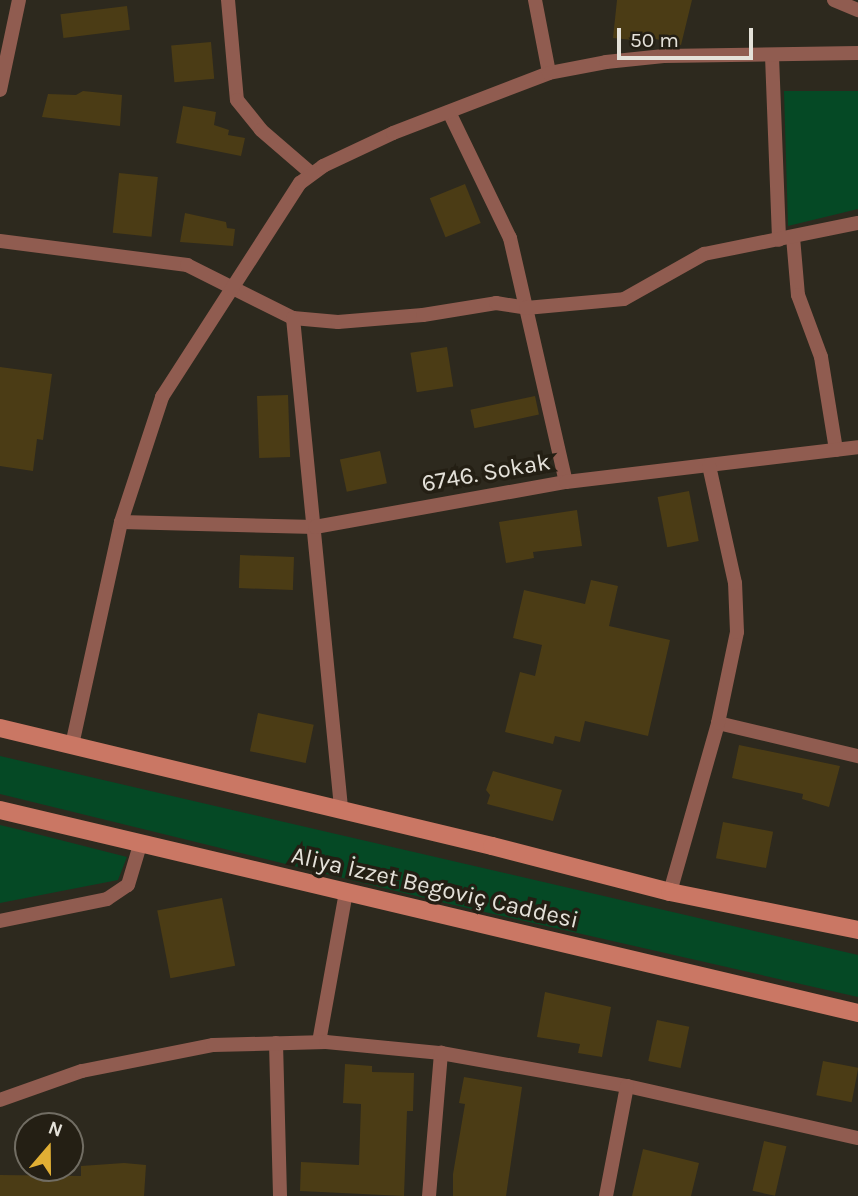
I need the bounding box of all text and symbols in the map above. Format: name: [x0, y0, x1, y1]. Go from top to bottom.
scale bar: [620, 14, 756, 58]
text: 50 m: [630, 28, 679, 52]
street label: 6746. Sokak: [419, 448, 553, 498]
street label: Aliya İzzet Begoviç Caddesi: [289, 841, 581, 935]
north arrow: [14, 1112, 84, 1182]
text: N: [45, 1116, 66, 1142]

